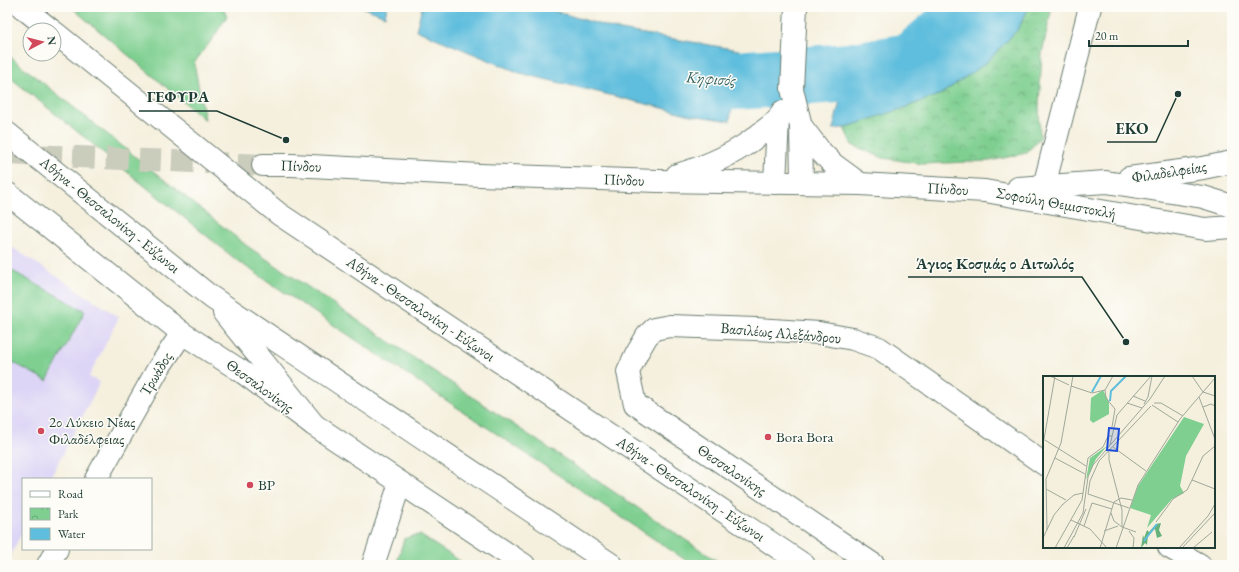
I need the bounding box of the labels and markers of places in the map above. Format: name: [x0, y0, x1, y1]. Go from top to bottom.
callout: ΓΕΦΥΡΑ: [139, 83, 217, 111]
callout: EKO: [1107, 114, 1156, 142]
callout: Άγιος Κοσμάς ο Αιτωλός: [908, 249, 1082, 277]
place label: 2ο Λύκειο Νέας Φιλαδέλφειας: [49, 412, 136, 448]
marker: 2ο Λύκειο Νέας Φιλαδέλφειας: [36, 426, 46, 436]
place label: Bora Bora: [776, 427, 833, 446]
marker: Bora Bora: [763, 432, 773, 442]
place label: BP: [258, 475, 275, 494]
marker: BP: [245, 480, 255, 490]

